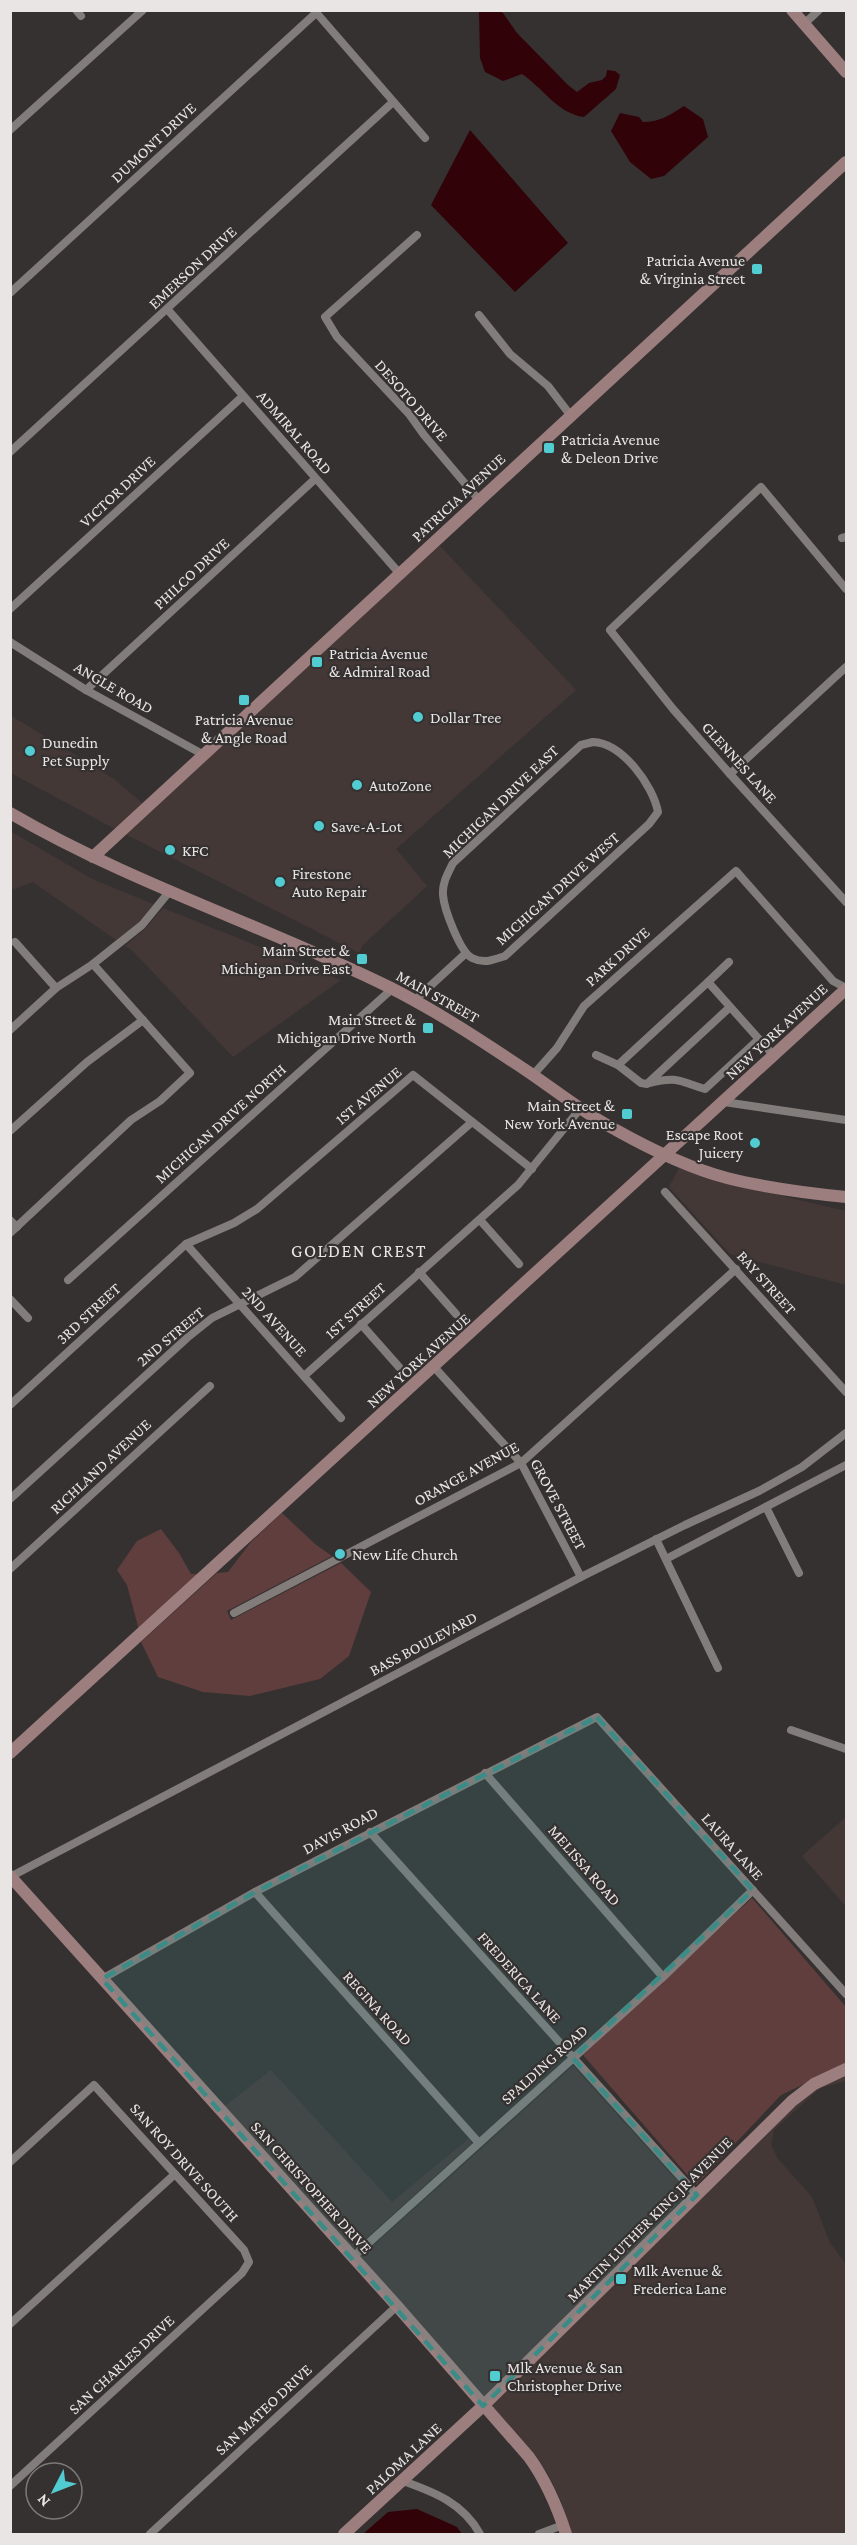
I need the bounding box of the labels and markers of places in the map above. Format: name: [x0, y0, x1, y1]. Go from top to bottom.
place label: Patricia Avenue & Virginia Street: [640, 252, 746, 288]
marker: Patricia Avenue & Virginia Street: [750, 262, 764, 276]
place label: Patricia Avenue & Deleon Drive: [561, 431, 660, 466]
marker: Patricia Avenue & Deleon Drive: [542, 441, 556, 455]
place label: Patricia Avenue & Admiral Road: [329, 645, 431, 680]
marker: Patricia Avenue & Admiral Road: [310, 655, 324, 669]
marker: Patricia Avenue & Angle Road: [237, 693, 251, 707]
place label: Dollar Tree: [430, 709, 501, 726]
marker: Dollar Tree: [411, 710, 425, 724]
place label: Patricia Avenue & Angle Road: [195, 711, 293, 747]
place label: Dunedin Pet Supply: [42, 734, 110, 770]
marker: Dunedin Pet Supply: [23, 744, 37, 758]
place label: AutoZone: [369, 777, 431, 794]
marker: AutoZone: [350, 778, 364, 792]
place label: Save-A-Lot: [331, 818, 403, 835]
marker: Save-A-Lot: [312, 819, 326, 833]
place label: KFC: [182, 842, 208, 859]
marker: KFC: [163, 843, 177, 857]
place label: Firestone Auto Repair: [292, 865, 367, 901]
marker: Firestone Auto Repair: [273, 875, 287, 889]
place label: Main Street & Michigan Drive East: [221, 942, 351, 978]
marker: Main Street & Michigan Drive East: [355, 952, 369, 966]
place label: Main Street & Michigan Drive North: [277, 1011, 417, 1047]
marker: Main Street & Michigan Drive North: [421, 1021, 435, 1035]
place label: Main Street & New York Avenue: [504, 1097, 616, 1132]
marker: Main Street & New York Avenue: [620, 1107, 634, 1121]
place label: Escape Root Juicery: [666, 1126, 744, 1162]
marker: Escape Root Juicery: [748, 1136, 762, 1150]
place label: New Life Church: [352, 1546, 458, 1563]
marker: New Life Church: [333, 1547, 347, 1561]
place label: Mlk Avenue & Frederica Lane: [633, 2262, 727, 2297]
marker: Mlk Avenue & Frederica Lane: [614, 2272, 628, 2286]
place label: Mlk Avenue & San Christopher Drive: [507, 2359, 623, 2395]
marker: Mlk Avenue & San Christopher Drive: [488, 2369, 502, 2383]

